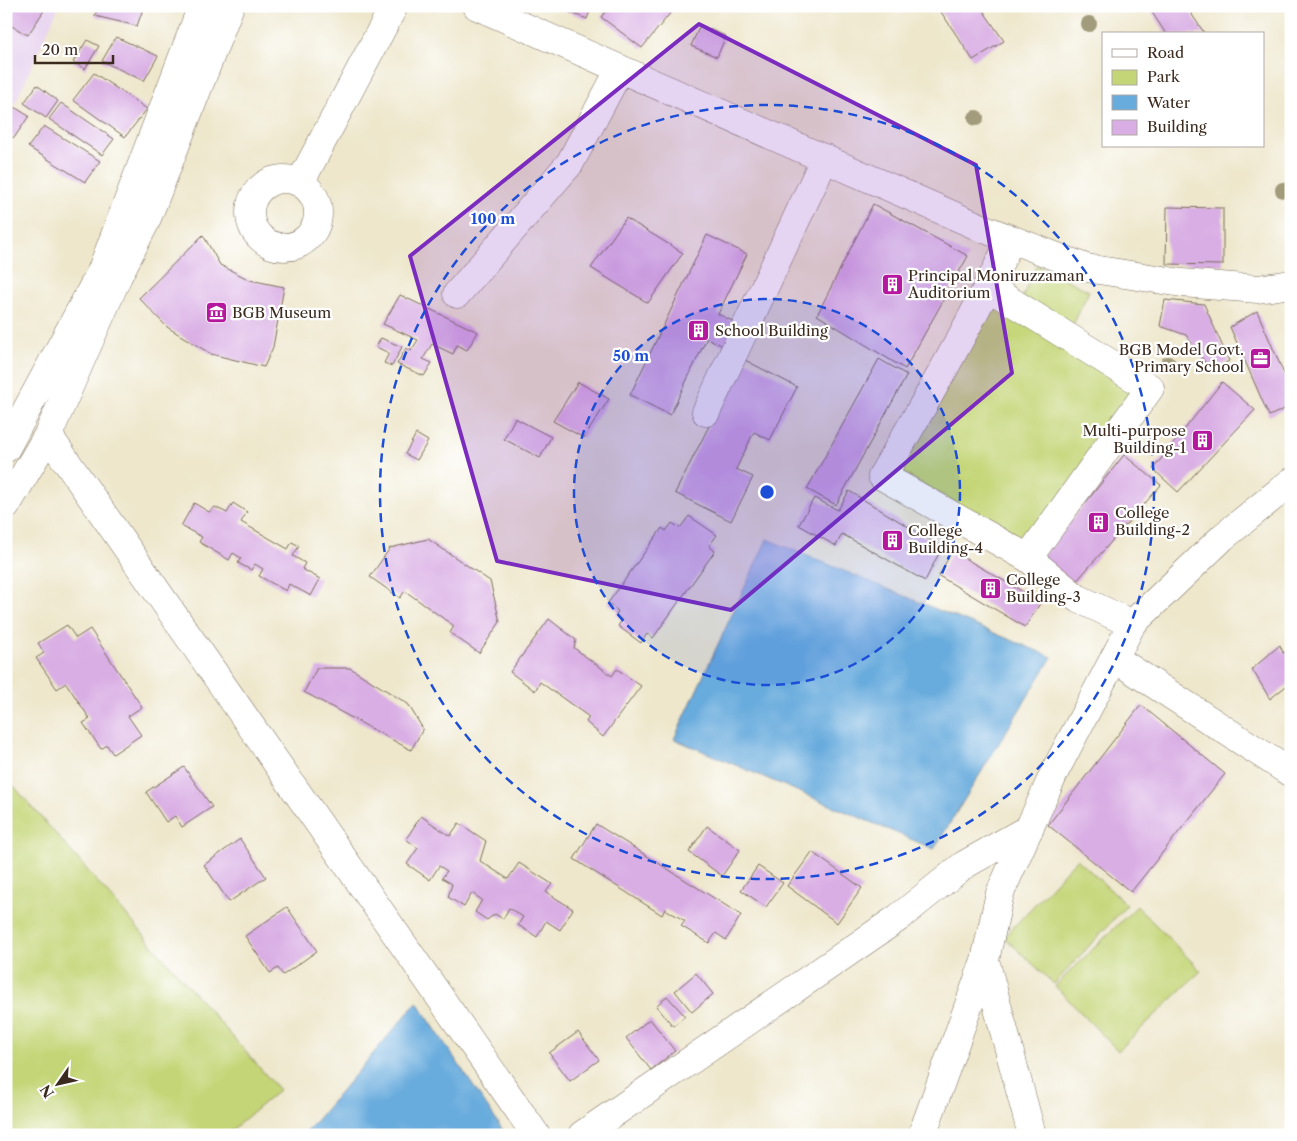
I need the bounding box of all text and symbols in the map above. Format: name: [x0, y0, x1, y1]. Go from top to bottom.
scale bar: [35, 32, 112, 64]
legend: [1102, 32, 1264, 148]
text: 20 m: [42, 40, 78, 59]
text: Road: [1147, 43, 1184, 62]
text: Park: [1147, 67, 1181, 86]
text: Water: [1146, 93, 1191, 112]
text: Building: [1147, 117, 1207, 136]
text: 100 m: [471, 209, 515, 228]
place label: Principal Moniruzzaman Auditorium: [907, 266, 1085, 302]
building icon: Principal Moniruzzaman Auditorium: [880, 273, 904, 297]
museum icon: BGB Museum: [204, 301, 228, 325]
place label: BGB Museum: [232, 303, 331, 322]
building icon: School Building: [687, 319, 711, 343]
place label: School Building: [715, 321, 828, 340]
place label: BGB Model Govt. Primary School: [1119, 340, 1245, 376]
text: 50 m: [613, 346, 649, 365]
office icon: BGB Model Govt. Primary School: [1248, 347, 1272, 371]
place label: Multi-purpose Building-1: [1083, 421, 1187, 457]
building icon: Multi-purpose Building-1: [1190, 428, 1214, 452]
centre of rings: [758, 483, 776, 501]
place label: College Building-2: [1115, 503, 1190, 539]
building icon: College Building-2: [1087, 510, 1111, 534]
place label: College Building-4: [908, 521, 983, 557]
building icon: College Building-4: [880, 528, 904, 552]
place label: College Building-3: [1006, 570, 1081, 606]
building icon: College Building-3: [978, 577, 1002, 601]
north arrow: [32, 1058, 82, 1108]
text: N: [36, 1081, 58, 1101]

